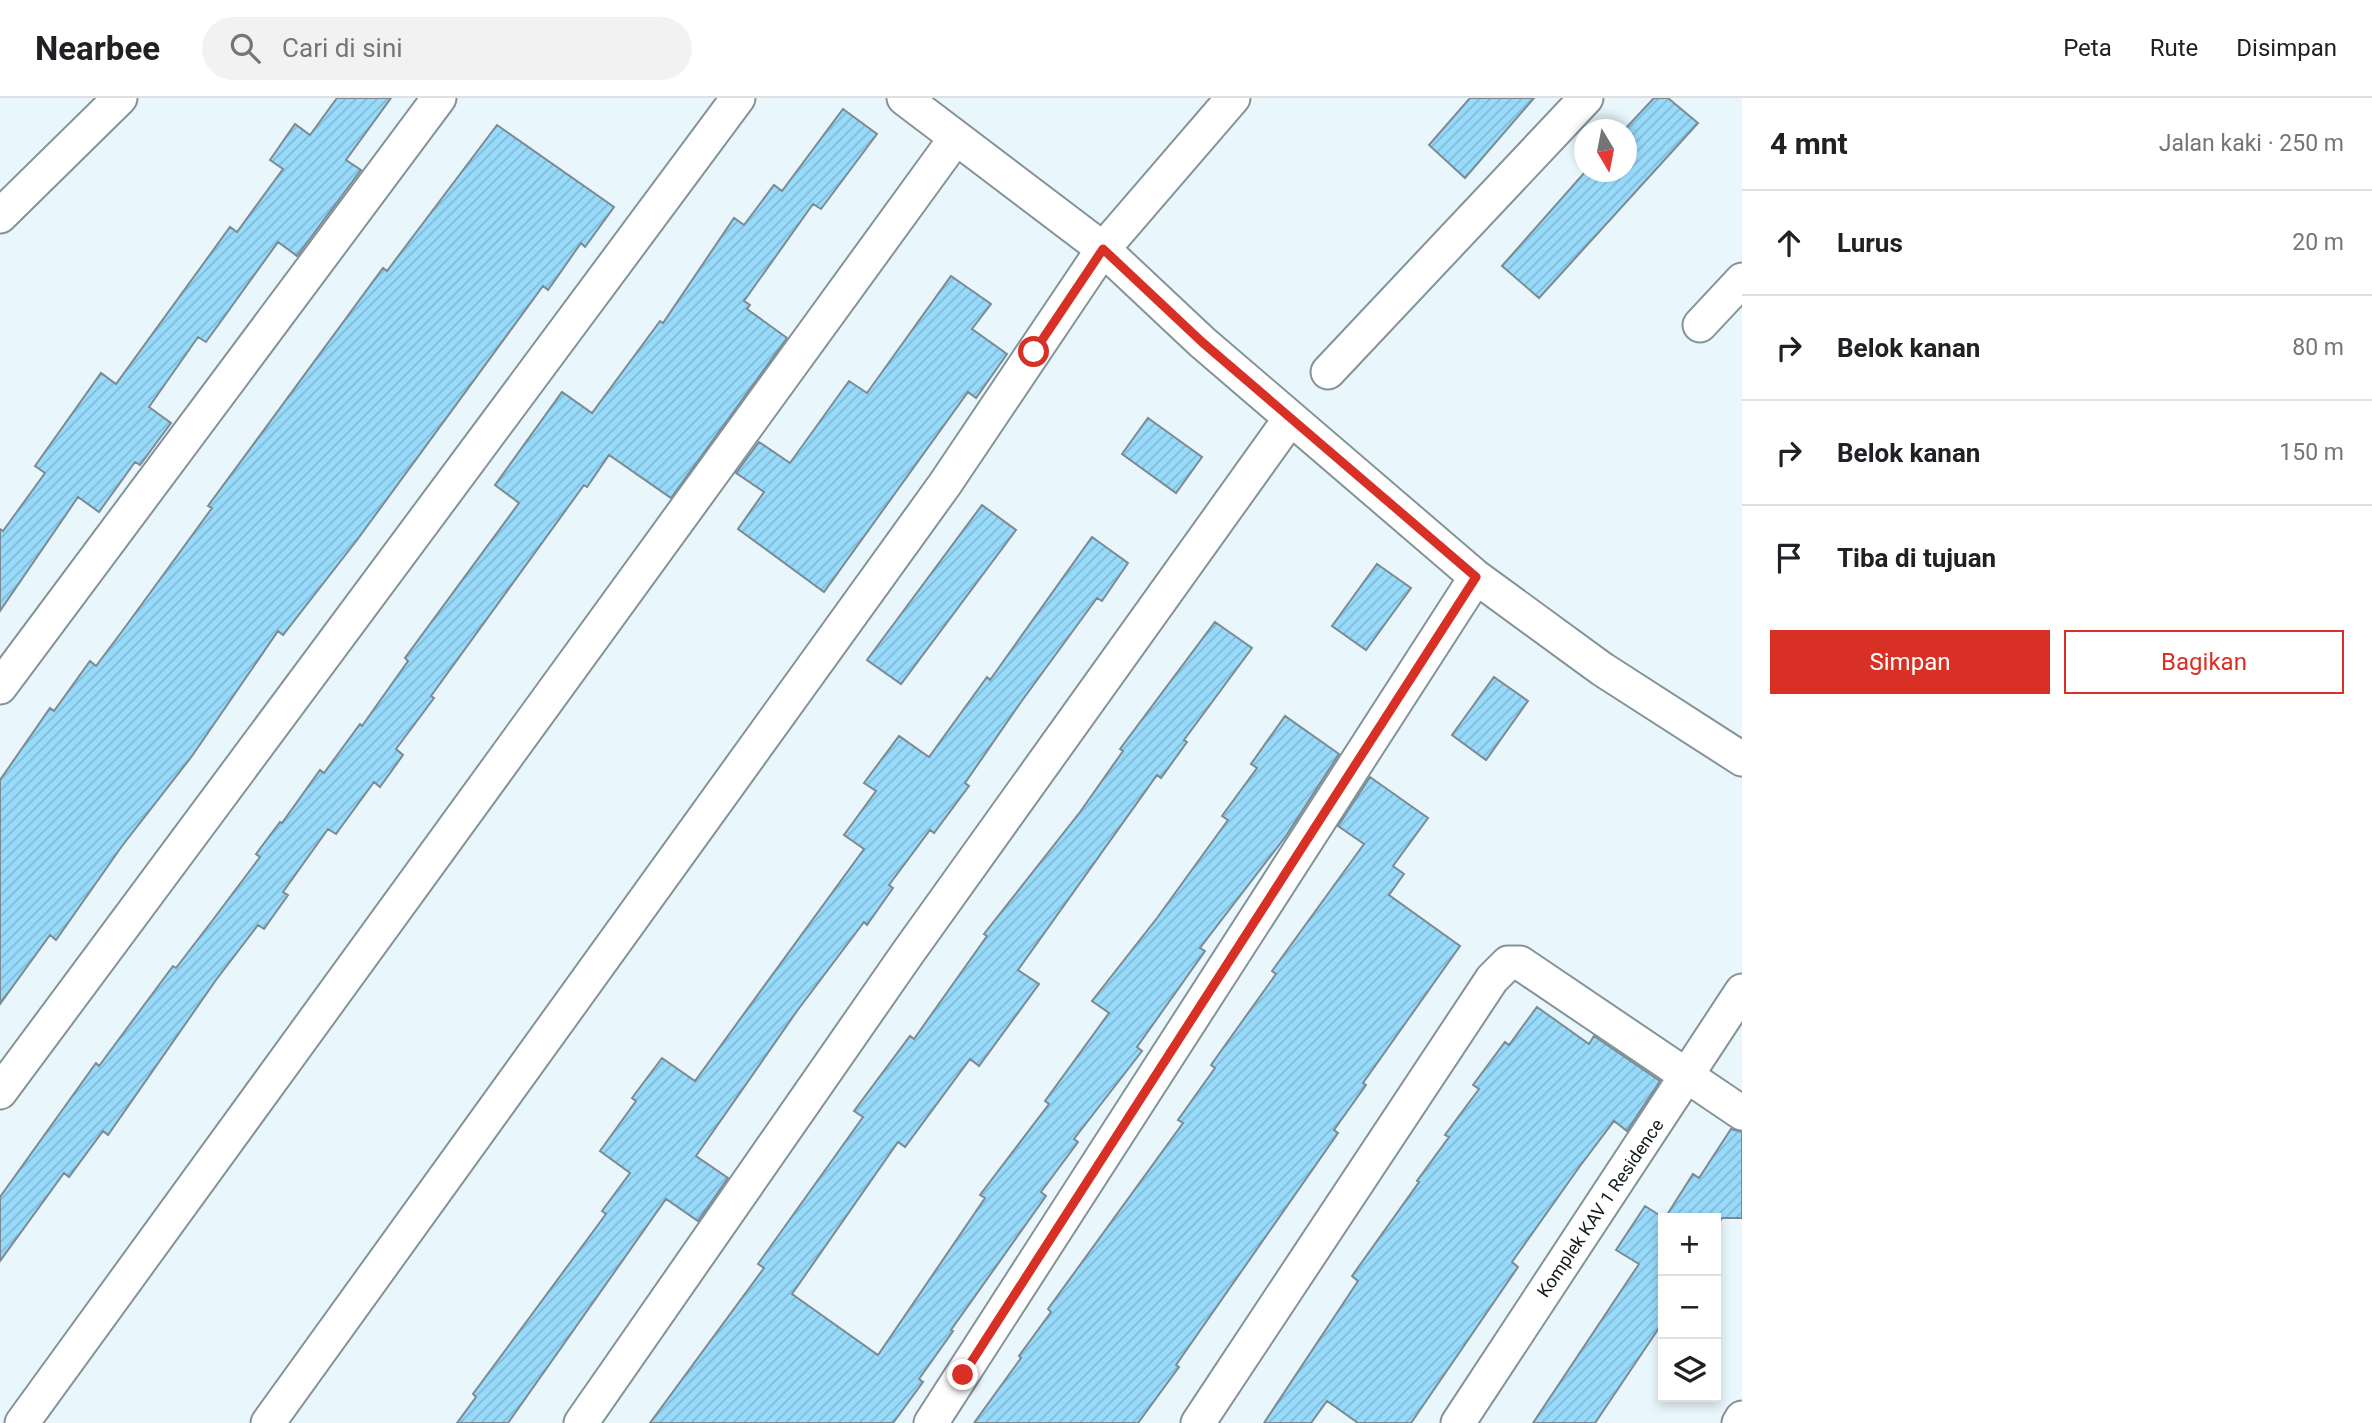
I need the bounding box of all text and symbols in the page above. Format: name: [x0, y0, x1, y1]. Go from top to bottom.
search box: [202, 17, 692, 80]
text: Nearbee: [35, 29, 160, 68]
icon: search: [226, 29, 264, 67]
text: Cari di sini: [282, 33, 403, 63]
text: Peta: [2063, 34, 2112, 62]
text: Rute: [2150, 34, 2198, 62]
text: Disimpan: [2236, 34, 2337, 62]
north arrow: [1574, 119, 1637, 182]
text: 4 mnt: [1770, 126, 1848, 161]
text: Jalan kaki · 250 m: [2159, 130, 2344, 157]
icon: ahead: [1770, 224, 1808, 262]
text: Lurus: [1837, 228, 1903, 258]
text: 20 m: [2292, 229, 2344, 256]
icon: right: [1770, 329, 1808, 367]
text: Belok kanan: [1837, 333, 1980, 363]
text: 80 m: [2292, 334, 2344, 361]
route start: [1018, 336, 1049, 367]
icon: right: [1770, 434, 1808, 472]
text: Belok kanan: [1837, 438, 1980, 468]
text: 150 m: [2279, 439, 2344, 466]
icon: arrive: [1770, 539, 1808, 577]
text: Tiba di tujuan: [1837, 543, 1996, 573]
button: Simpan: [1770, 630, 2050, 694]
button: Bagikan: [2064, 630, 2344, 694]
street label: Komplek KAV 1 Residence: [1532, 1115, 1668, 1301]
map controls: [1658, 1213, 1721, 1402]
button: +: [1658, 1213, 1721, 1276]
button: −: [1658, 1276, 1721, 1339]
button: layers: [1658, 1339, 1721, 1402]
route end: [947, 1359, 978, 1390]

